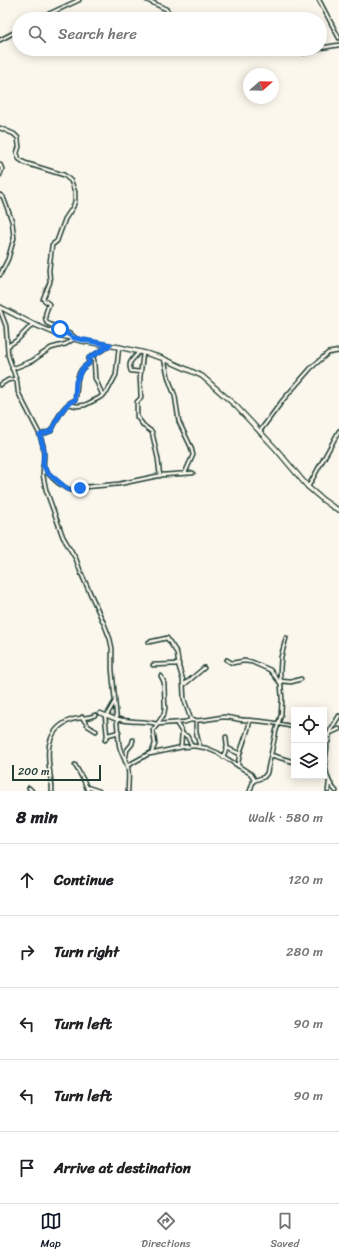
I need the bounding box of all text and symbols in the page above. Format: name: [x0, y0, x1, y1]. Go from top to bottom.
search box: [12, 12, 327, 56]
text: Search here: [58, 21, 137, 47]
icon: search: [26, 23, 48, 45]
north arrow: [243, 68, 279, 104]
route start: [51, 320, 69, 338]
route end: [71, 479, 89, 497]
map controls: [291, 707, 327, 779]
button: locate: [291, 707, 327, 743]
button: layers: [291, 743, 327, 779]
text: 200 m: [18, 762, 50, 781]
scale bar: [12, 763, 101, 782]
text: 8 min: [16, 802, 58, 832]
text: Walk · 580 m: [248, 806, 323, 829]
text: Continue: [54, 867, 114, 893]
text: 120 m: [288, 868, 323, 891]
icon: ahead: [16, 869, 38, 891]
text: Turn right: [54, 939, 119, 965]
text: 280 m: [286, 940, 323, 963]
icon: right: [16, 941, 38, 963]
text: Turn left: [54, 1011, 112, 1037]
text: 90 m: [293, 1012, 323, 1035]
icon: left: [16, 1013, 38, 1035]
text: Turn left: [54, 1083, 112, 1109]
text: 90 m: [293, 1084, 323, 1107]
icon: left: [16, 1085, 38, 1107]
text: Arrive at destination: [54, 1155, 191, 1181]
icon: arrive: [16, 1157, 38, 1179]
tab: Map: [40, 1210, 62, 1253]
tab: Directions: [141, 1210, 191, 1253]
tab: Saved: [270, 1210, 299, 1253]

